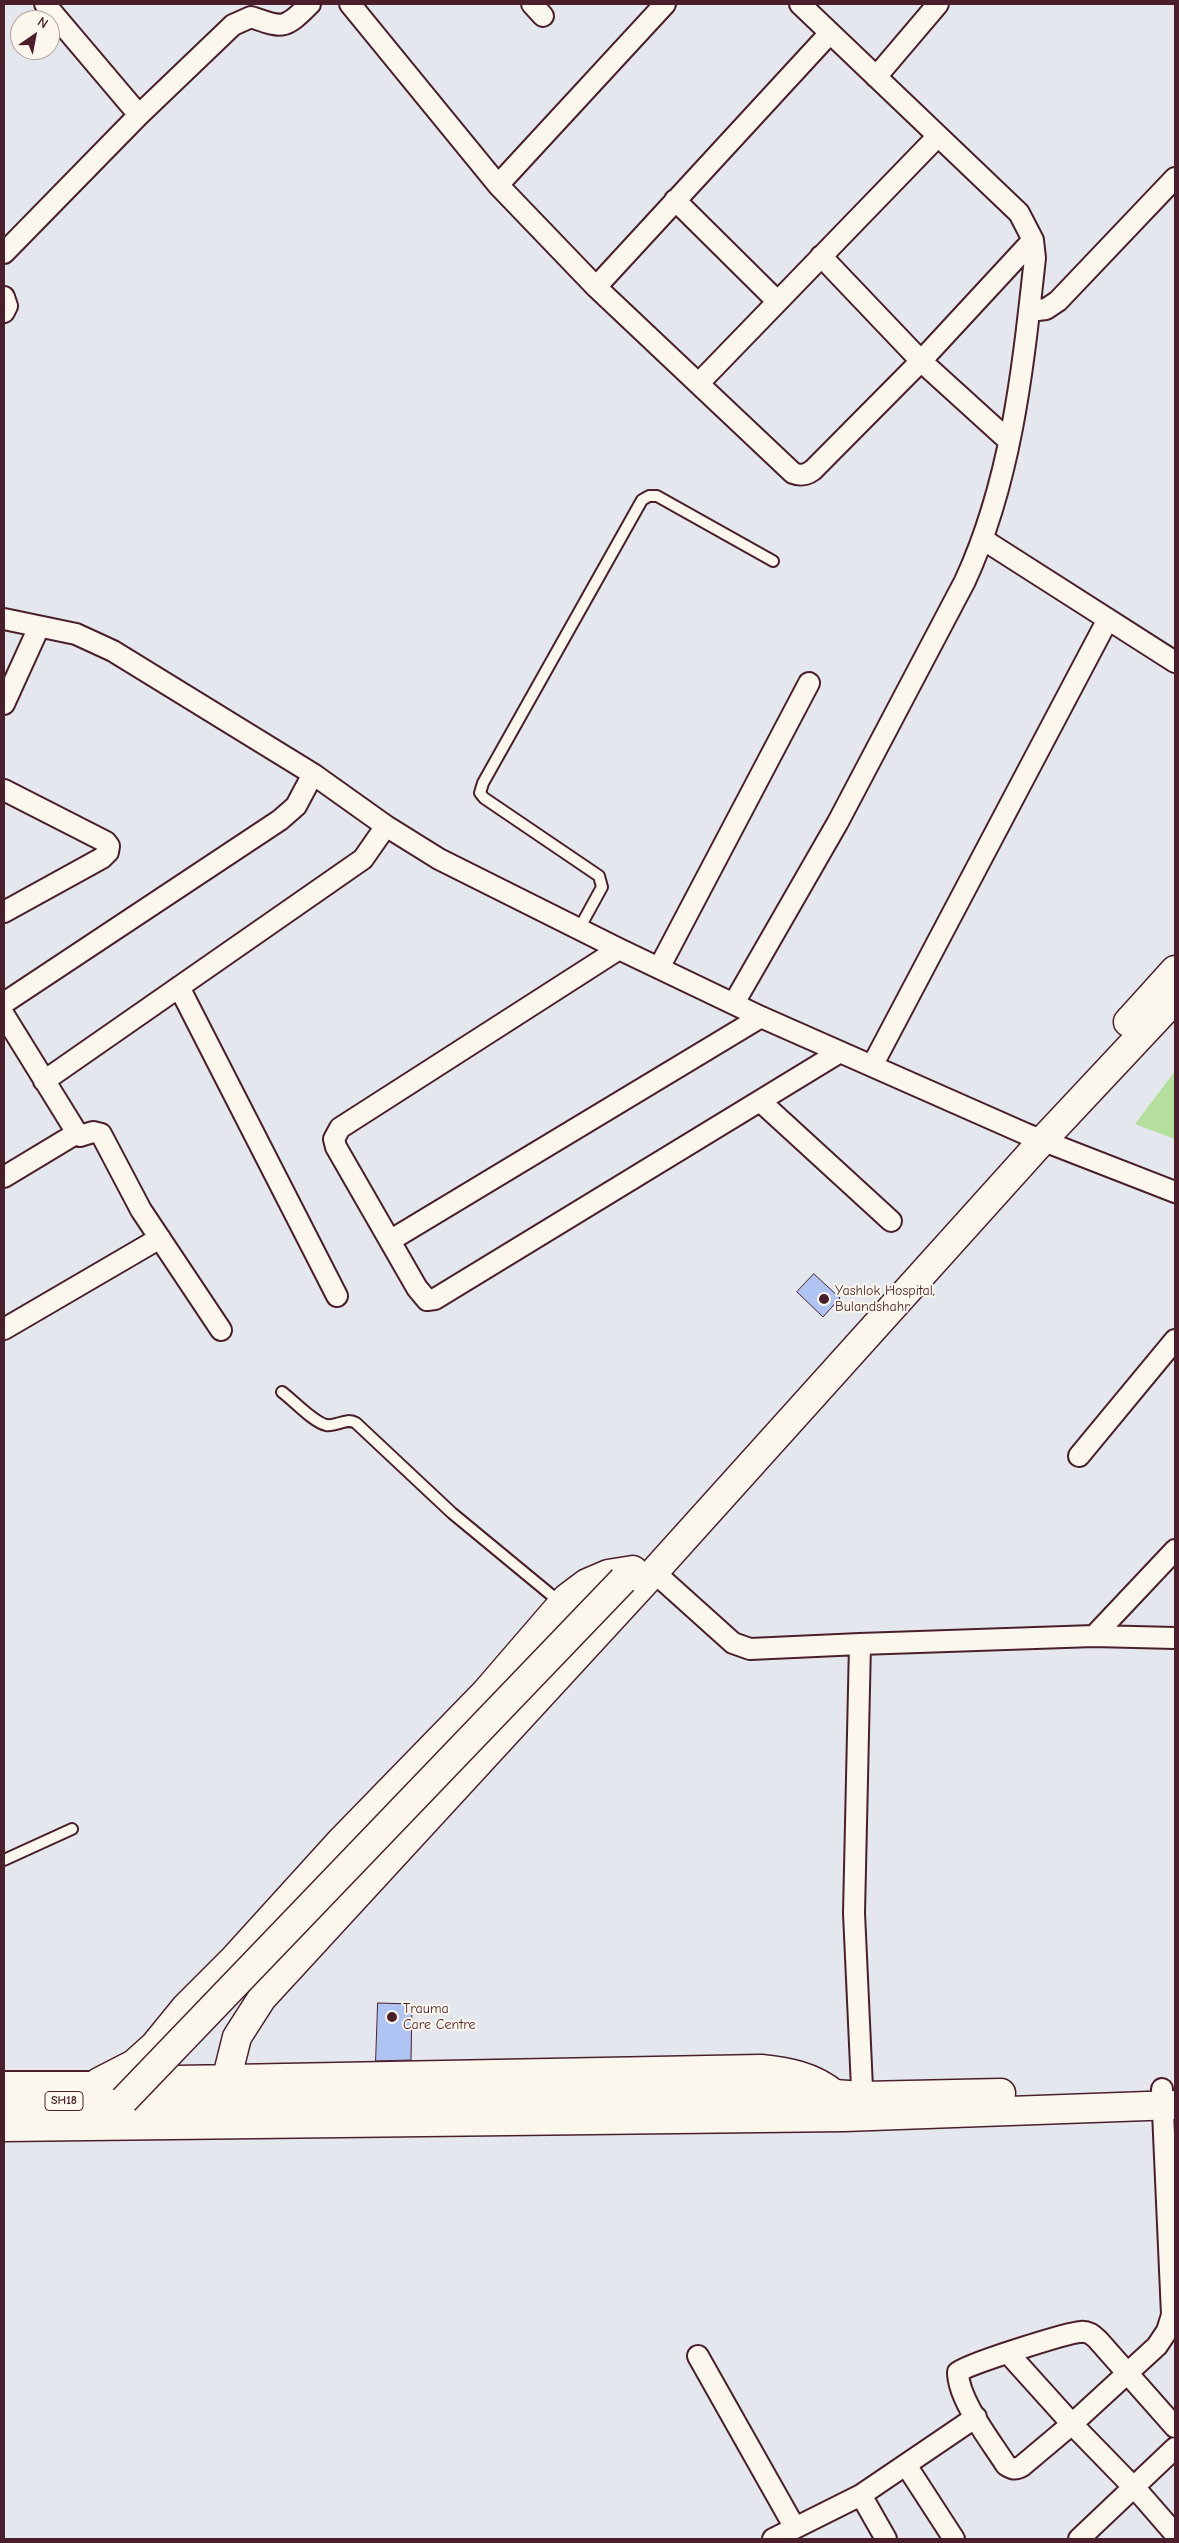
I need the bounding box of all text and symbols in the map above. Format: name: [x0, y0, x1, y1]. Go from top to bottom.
north arrow: [10, 10, 60, 60]
text: N: [34, 13, 51, 32]
place label: Yashlok Hospital, Bulandshahr: [835, 1283, 935, 1315]
marker: Yashlok Hospital, Bulandshahr: [817, 1292, 831, 1306]
place label: Trauma Care Centre: [403, 2001, 475, 2034]
marker: Trauma Care Centre: [385, 2010, 399, 2024]
road number: SH18: [45, 2092, 83, 2110]

